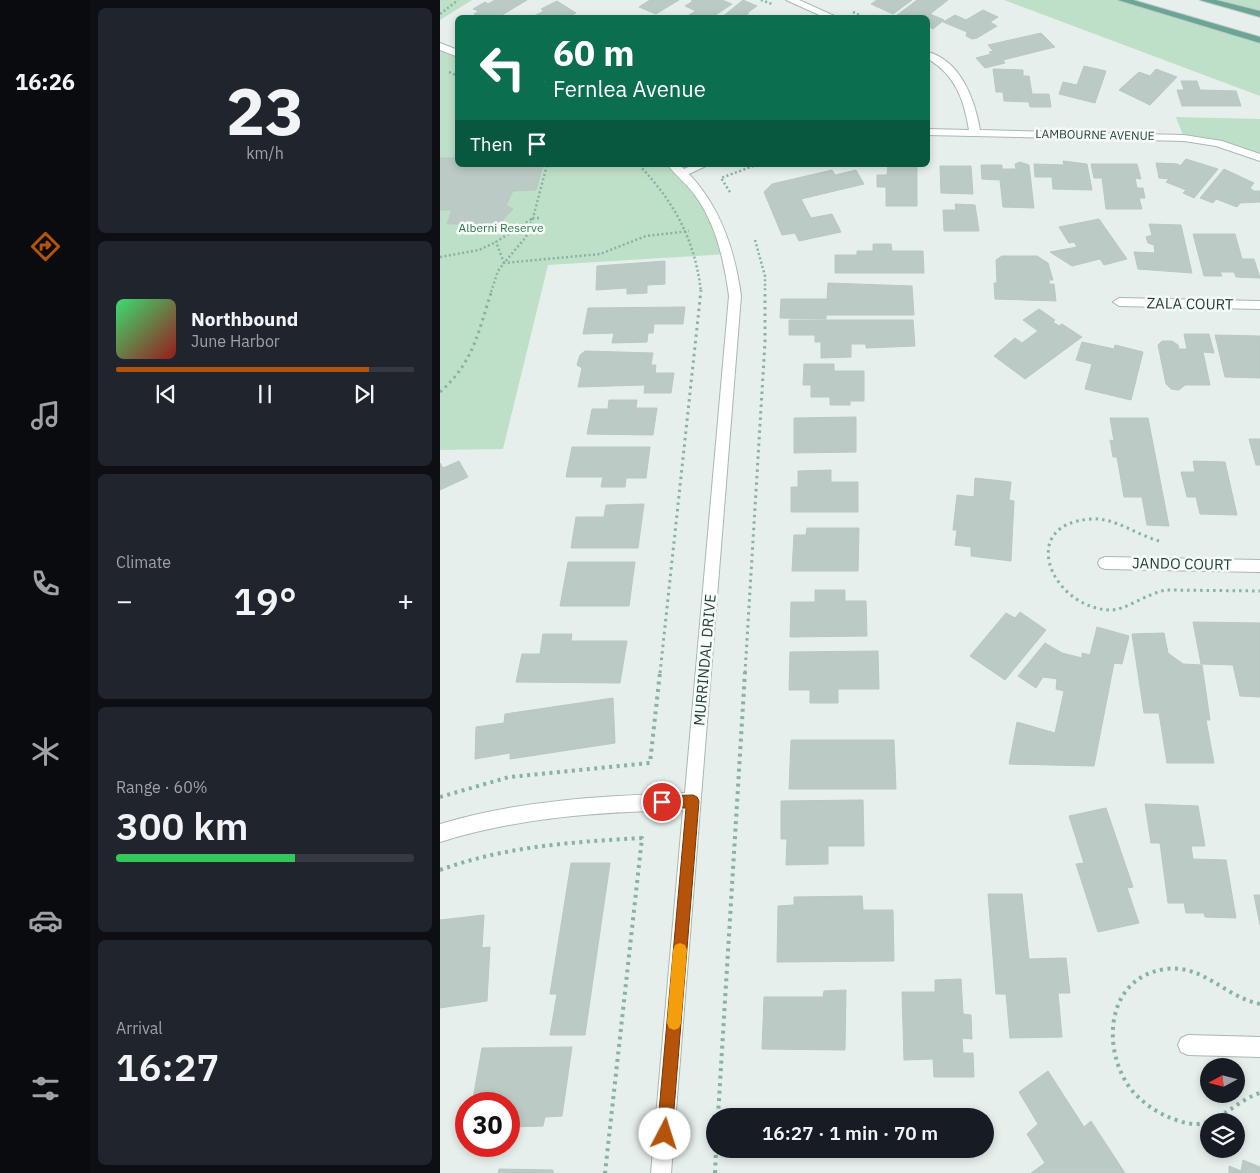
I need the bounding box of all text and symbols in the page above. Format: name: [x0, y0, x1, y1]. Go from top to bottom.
text: 60 m: [553, 30, 635, 76]
icon: left: [470, 35, 535, 100]
text: 16:26: [15, 67, 75, 96]
text: 23: [226, 68, 304, 153]
text: Fernlea Avenue: [553, 74, 706, 103]
street label: LAMBOURNE AVENUE: [1035, 126, 1155, 143]
icon: arrive: [523, 130, 551, 158]
text: Then: [470, 132, 513, 156]
text: km/h: [246, 143, 284, 163]
park label: Alberni Reserve: [459, 220, 544, 235]
icon: directions: [28, 229, 63, 264]
street label: ZALA COURT: [1146, 293, 1234, 314]
text: Northbound: [191, 307, 298, 331]
text: June Harbor: [191, 331, 280, 351]
icon: previous: [152, 380, 180, 408]
icon: pause: [251, 380, 279, 408]
icon: next: [350, 380, 378, 408]
icon: music: [28, 398, 63, 433]
text: Climate: [116, 552, 171, 572]
street label: JANDO COURT: [1132, 553, 1232, 574]
icon: phone: [28, 566, 63, 601]
text: 19°: [233, 576, 297, 625]
text: −: [116, 582, 133, 619]
text: +: [397, 582, 414, 619]
street label: MURRINDAL DRIVE: [689, 593, 720, 727]
icon: climate: [28, 734, 63, 769]
text: Range · 60%: [116, 777, 208, 797]
pin: [641, 781, 683, 823]
icon: arrive: [648, 788, 676, 816]
text: 300 km: [116, 801, 248, 850]
icon: car: [28, 903, 63, 938]
text: Arrival: [116, 1018, 163, 1038]
text: 16:27: [116, 1042, 219, 1091]
north arrow: [1200, 1058, 1245, 1102]
map controls: [1200, 1058, 1245, 1158]
icon: filters: [28, 1071, 63, 1106]
speed limit sign: 30: [455, 1092, 520, 1157]
position arrow: [638, 1107, 690, 1159]
button: layers: [1200, 1113, 1245, 1158]
text: 16:27 · 1 min · 70 m: [762, 1121, 938, 1145]

